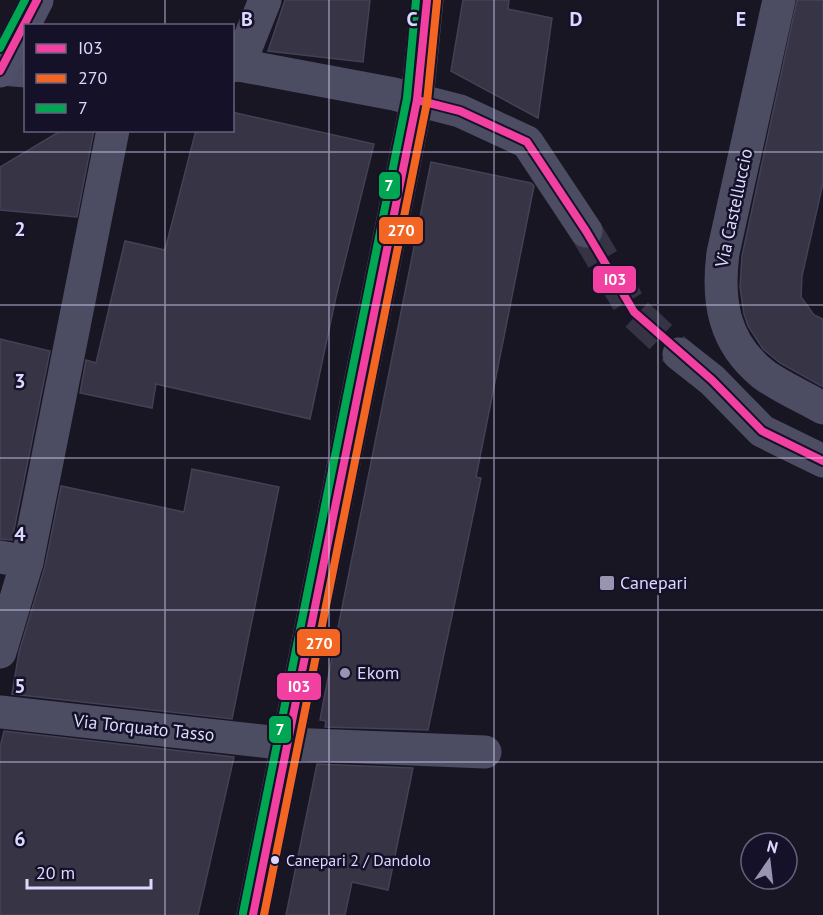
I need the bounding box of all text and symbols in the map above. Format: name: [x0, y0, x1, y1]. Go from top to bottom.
text: B: [241, 6, 253, 32]
text: C: [406, 6, 418, 32]
text: D: [570, 6, 583, 32]
text: E: [736, 6, 746, 32]
legend: [24, 24, 234, 132]
text: I03: [78, 36, 103, 59]
text: 270: [78, 66, 108, 89]
text: 7: [78, 96, 88, 119]
street label: Via Castelluccio: [709, 146, 757, 270]
line badge: 7: [378, 171, 401, 200]
text: 7: [384, 175, 394, 195]
text: 2: [14, 216, 26, 242]
line badge: 270: [378, 216, 424, 245]
text: 270: [387, 220, 415, 240]
line badge: I03: [592, 265, 637, 294]
text: I03: [604, 269, 626, 289]
text: 3: [14, 368, 26, 394]
text: 4: [14, 521, 26, 547]
place label: Canepari: [620, 571, 688, 594]
marker: Canepari: [598, 574, 616, 592]
line badge: 270: [296, 628, 341, 657]
text: 270: [305, 633, 333, 653]
place label: Ekom: [357, 661, 399, 684]
marker: Ekom: [338, 666, 352, 680]
line badge: I03: [276, 672, 322, 701]
text: 5: [14, 673, 26, 699]
text: I03: [288, 676, 310, 696]
street label: Via Torquato Tasso: [71, 709, 216, 746]
line badge: 7: [268, 715, 292, 744]
text: 7: [275, 719, 285, 739]
text: 6: [14, 826, 26, 852]
north arrow: [739, 831, 799, 891]
text: N: [765, 835, 780, 857]
place label: Canepari 2 / Dandolo: [286, 850, 431, 870]
scale bar: [27, 852, 152, 890]
marker: Canepari 2 / Dandolo: [269, 854, 281, 866]
text: 20 m: [36, 861, 75, 884]

